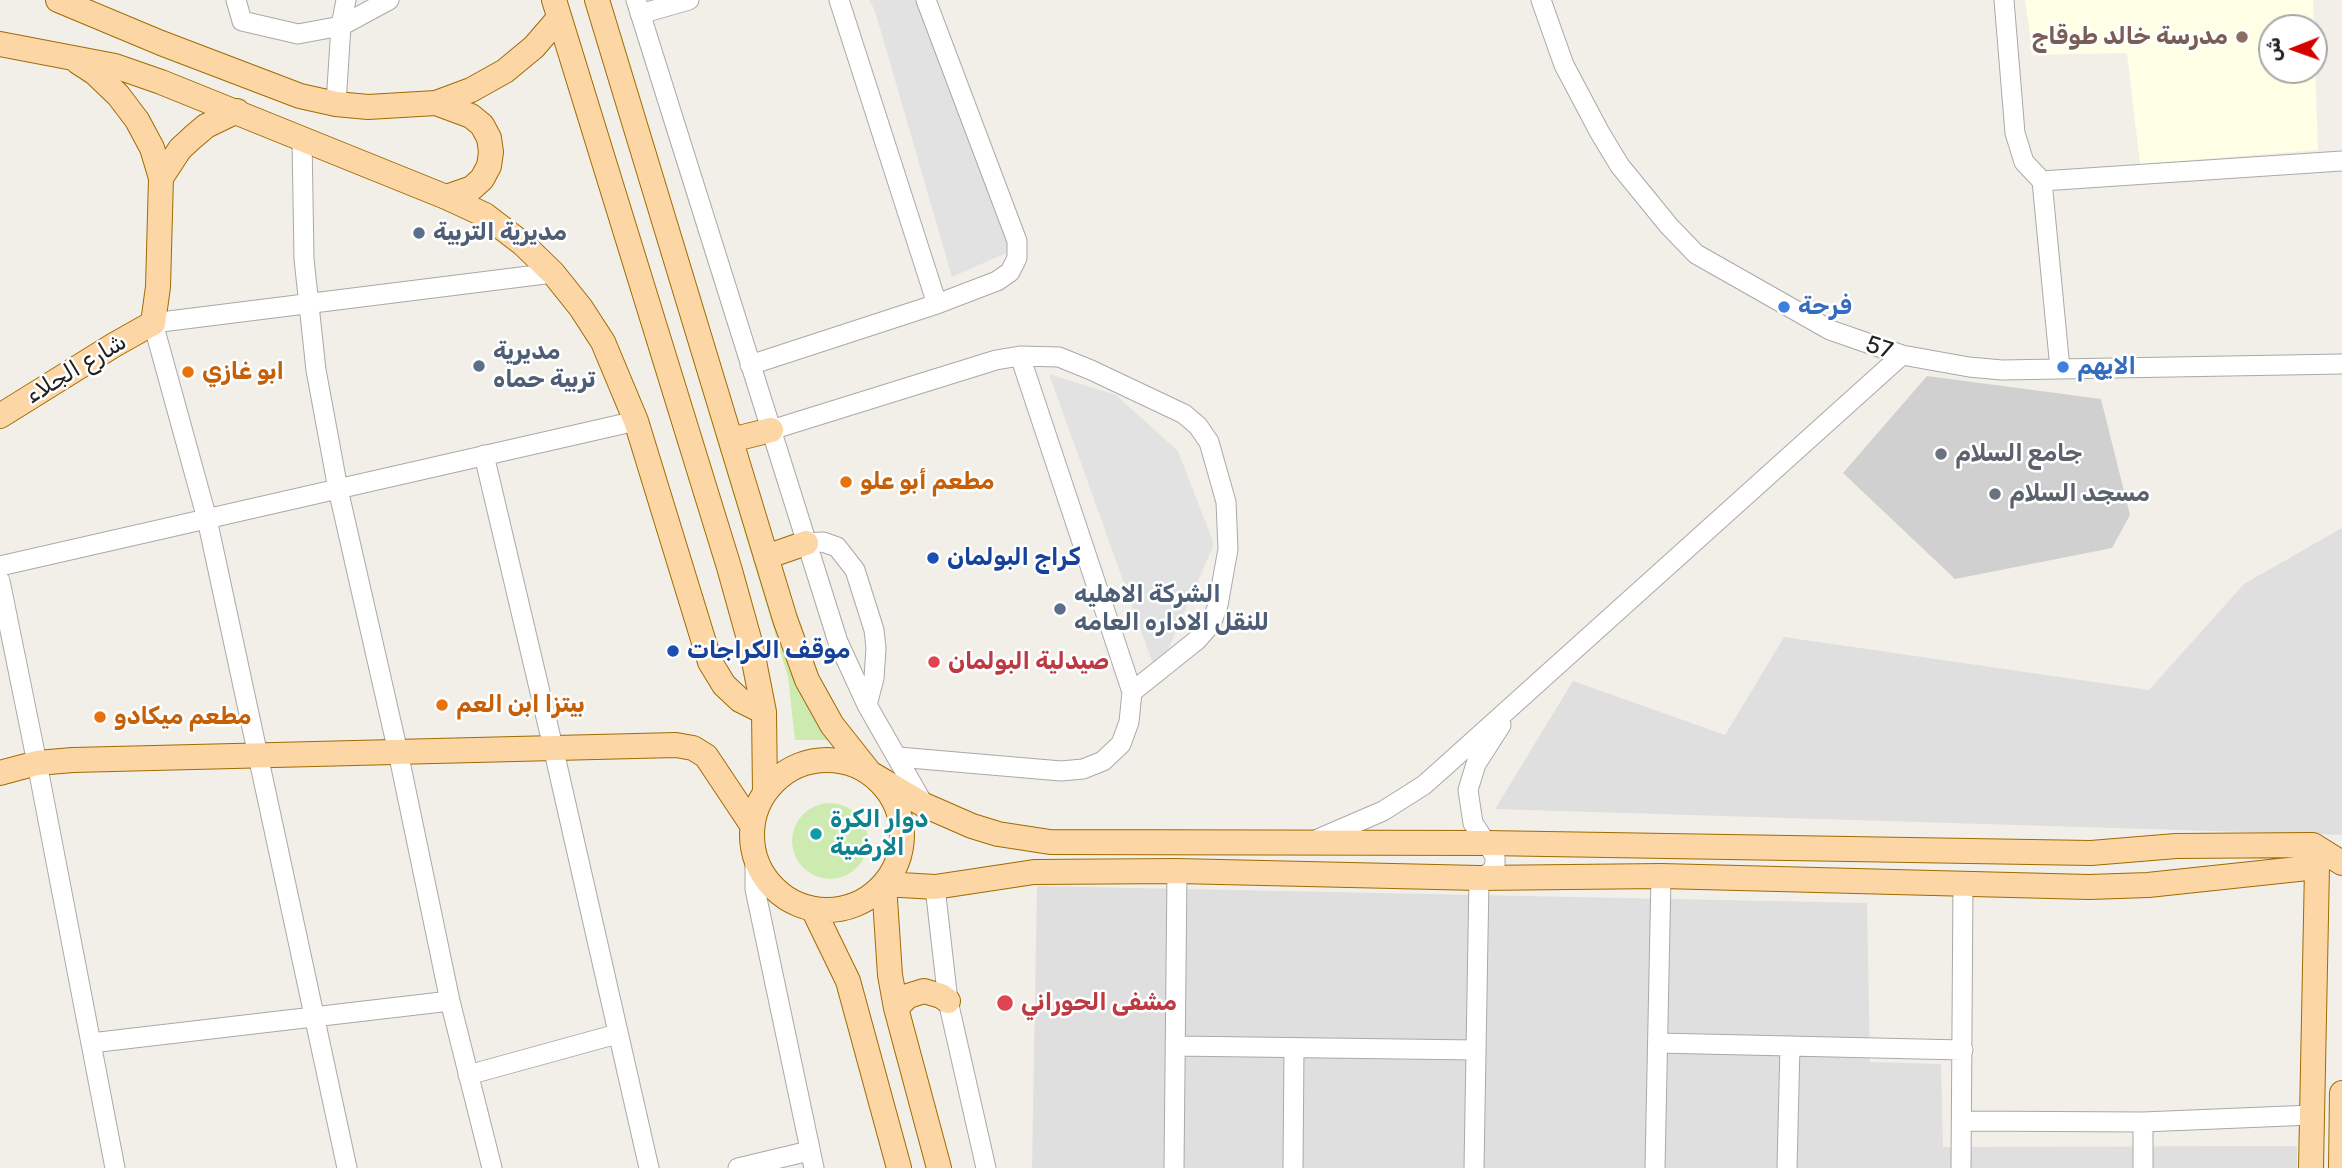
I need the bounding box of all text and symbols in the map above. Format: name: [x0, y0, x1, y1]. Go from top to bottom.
north arrow: [2258, 14, 2328, 84]
place label: مدرسة خالد طوقاج: [2032, 23, 2228, 51]
marker: مدرسة خالد طوقاج: [2234, 29, 2250, 45]
text: ش: [2262, 37, 2285, 62]
place label: مديرية التربية: [433, 219, 567, 247]
marker: مديرية التربية: [411, 225, 427, 241]
place label: فرحة: [1798, 293, 1852, 321]
marker: فرحة: [1776, 299, 1792, 315]
street label: شارع الجلاء: [20, 328, 132, 410]
street label: 57: [1862, 330, 1896, 366]
place label: مديرية تربية حماه: [493, 338, 596, 394]
place label: الايهم: [2077, 353, 2136, 381]
place label: ابو غازي: [202, 358, 284, 386]
marker: مديرية تربية حماه: [471, 358, 487, 374]
marker: الايهم: [2055, 359, 2071, 375]
marker: ابو غازي: [180, 364, 196, 380]
place label: جامع السلام: [1955, 440, 2082, 468]
marker: جامع السلام: [1933, 446, 1949, 462]
place label: مطعم أبو علو: [860, 468, 995, 496]
marker: مطعم أبو علو: [838, 474, 854, 490]
place label: مسجد السلام: [2009, 480, 2150, 508]
marker: مسجد السلام: [1987, 486, 2003, 502]
place label: كراج البولمان: [947, 544, 1081, 572]
marker: كراج البولمان: [925, 550, 941, 566]
place label: الشركة الاهليه للنقل الاداره العامه: [1074, 581, 1269, 637]
marker: الشركة الاهليه للنقل الاداره العامه: [1052, 601, 1068, 617]
place label: موقف الكراجات: [687, 637, 850, 665]
marker: موقف الكراجات: [665, 643, 681, 659]
place label: صيدلية البولمان: [948, 648, 1109, 676]
marker: صيدلية البولمان: [926, 654, 942, 670]
place label: بيتزا ابن العم: [456, 691, 585, 719]
marker: بيتزا ابن العم: [434, 697, 450, 713]
place label: مطعم ميكادو: [114, 703, 252, 731]
marker: مطعم ميكادو: [92, 709, 108, 725]
place label: دوار الكرة الارضية: [830, 806, 928, 862]
marker: دوار الكرة الارضية: [808, 826, 824, 842]
place label: مشفى الحوراني: [1021, 989, 1177, 1017]
marker: مشفى الحوراني: [995, 993, 1015, 1013]

